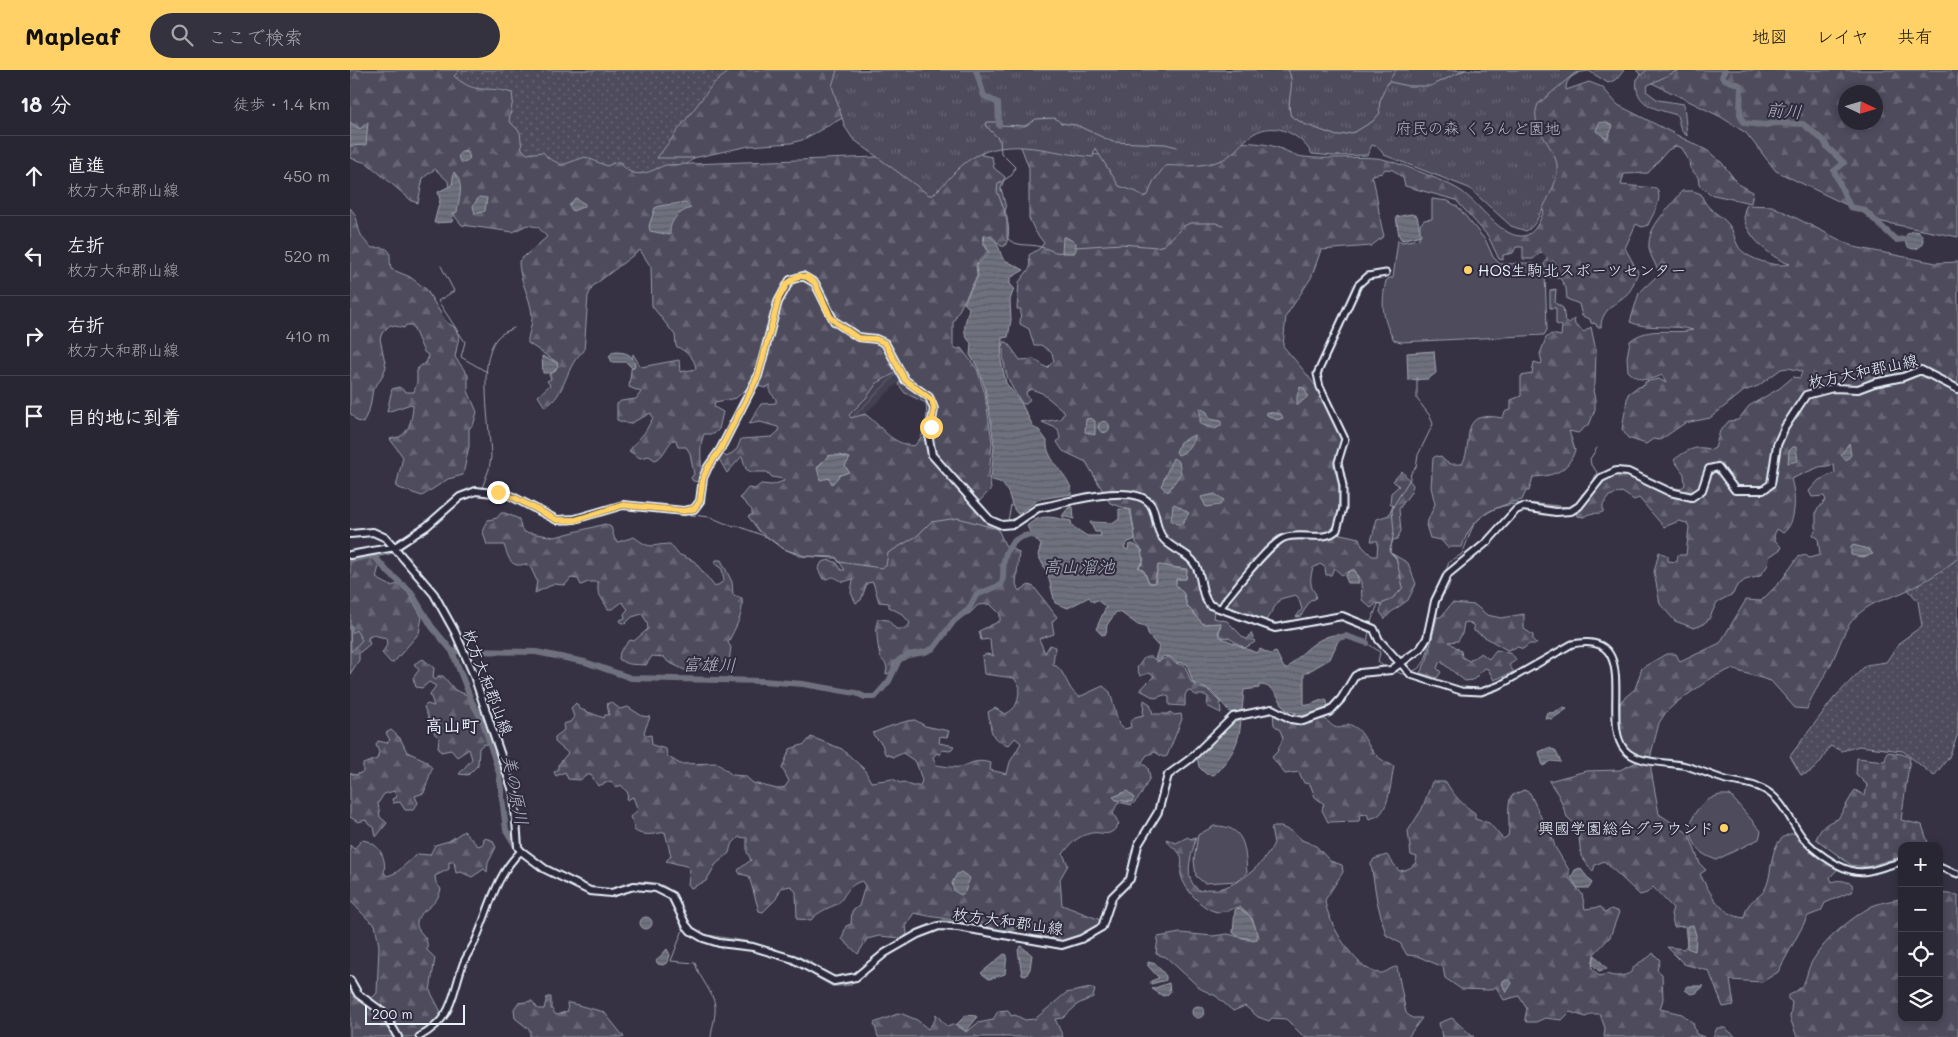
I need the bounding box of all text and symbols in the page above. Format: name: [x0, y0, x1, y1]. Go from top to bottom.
search box: [150, 13, 500, 58]
text: Mapleaf: [25, 20, 120, 51]
icon: search: [168, 21, 196, 49]
text: ここで検索: [208, 24, 303, 49]
text: 地図: [1752, 24, 1788, 48]
text: レイヤ: [1816, 24, 1869, 48]
text: 共有: [1897, 24, 1933, 48]
north arrow: [1838, 85, 1883, 130]
text: 18 分: [20, 90, 71, 117]
text: 徒歩 · 1.4 km: [233, 93, 330, 114]
water label: 前川: [1765, 96, 1803, 124]
park label: 府民の森 くろんど園地: [1395, 117, 1561, 138]
text: 直進: [67, 152, 105, 177]
icon: ahead: [20, 162, 48, 190]
text: 450 m: [284, 165, 330, 186]
text: 枚方大和郡山線: [67, 179, 179, 200]
text: 左折: [67, 232, 105, 257]
icon: left: [20, 242, 48, 270]
text: 520 m: [284, 245, 330, 266]
text: 枚方大和郡山線: [67, 259, 179, 280]
place label: HOS生駒北スポーツセンター: [1478, 259, 1686, 280]
marker: HOS生駒北スポーツセンター: [1462, 264, 1474, 276]
text: 右折: [67, 312, 105, 337]
icon: right: [20, 322, 48, 350]
text: 410 m: [286, 325, 330, 346]
text: 枚方大和郡山線: [67, 339, 179, 360]
street label: 枚方大和郡山線: [1806, 349, 1920, 392]
icon: arrive: [20, 402, 48, 430]
text: 目的地に到着: [67, 404, 181, 429]
route start: [920, 416, 943, 439]
route end: [487, 481, 510, 504]
water label: 高山溜池: [1043, 554, 1116, 578]
street label: 枚方大和郡山線: [459, 626, 518, 738]
water label: 富雄川: [682, 652, 736, 676]
district label: 高山町: [425, 713, 479, 737]
water label: 美の原川: [497, 752, 535, 827]
place label: 興國学園総合グラウンド: [1538, 817, 1714, 838]
marker: 興國学園総合グラウンド: [1718, 822, 1730, 834]
map controls: [1898, 842, 1943, 1022]
button: +: [1898, 842, 1943, 887]
button: −: [1898, 887, 1943, 932]
street label: 枚方大和郡山線: [951, 902, 1065, 939]
button: locate: [1898, 932, 1943, 977]
button: layers: [1898, 977, 1943, 1022]
scale bar: [365, 1002, 465, 1025]
text: 200 m: [372, 1004, 413, 1023]

